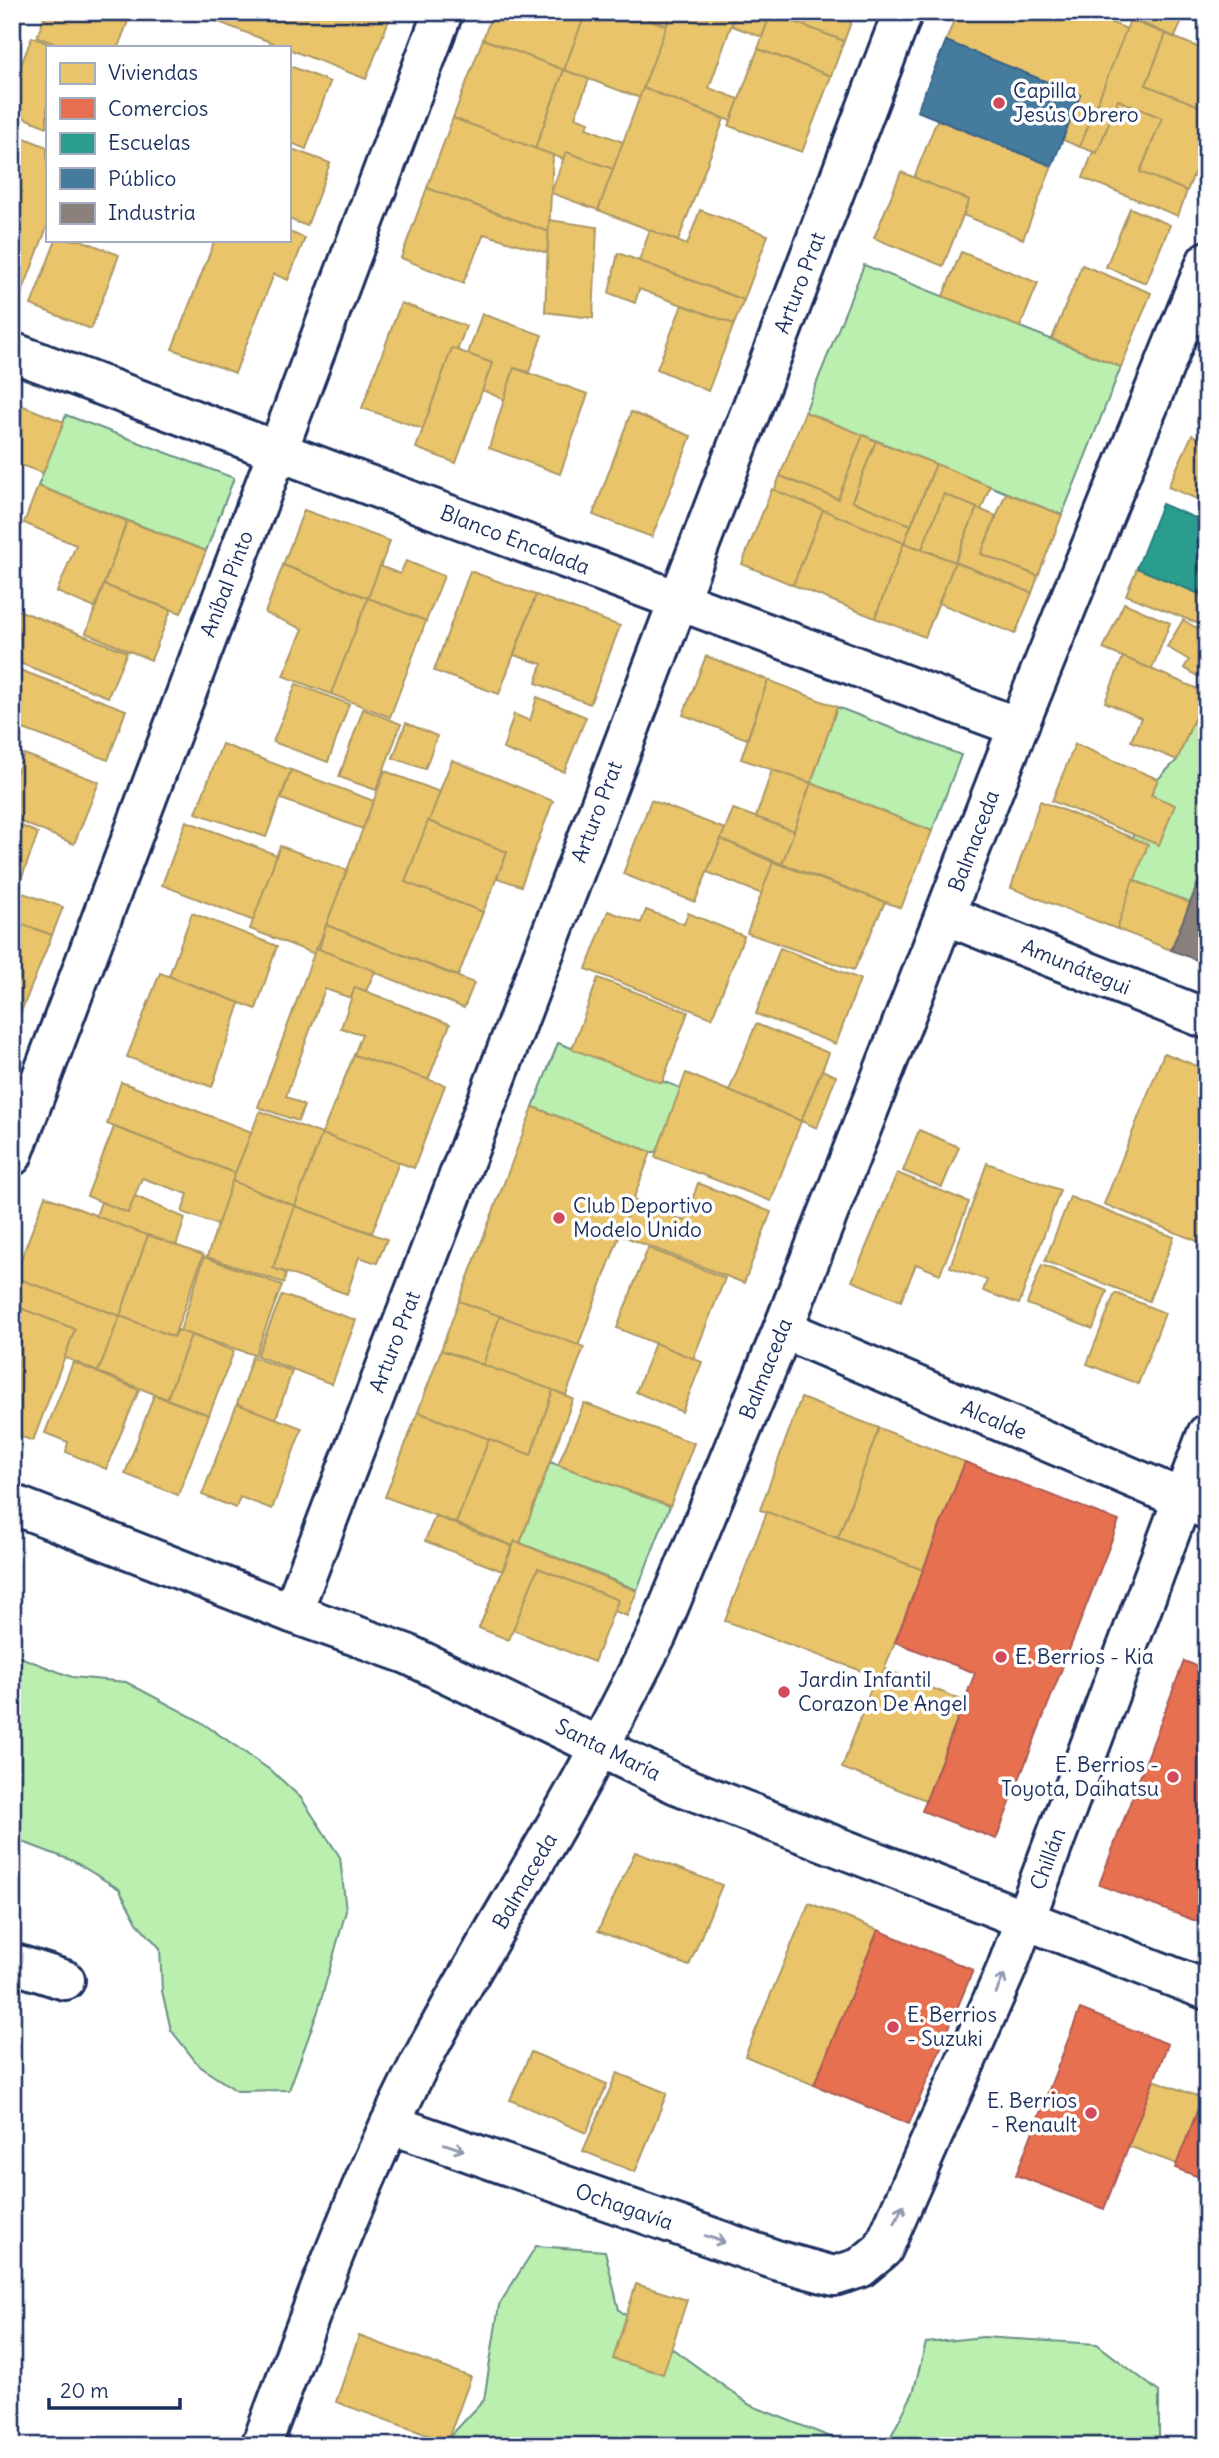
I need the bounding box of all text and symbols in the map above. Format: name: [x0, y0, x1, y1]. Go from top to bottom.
legend: [46, 46, 290, 242]
text: Viviendas: [108, 59, 198, 86]
place label: Capilla Jesús Obrero: [1013, 77, 1139, 128]
text: Comercios: [108, 95, 208, 122]
marker: Capilla Jesús Obrero: [991, 95, 1007, 111]
text: Escuelas: [108, 129, 190, 156]
text: Público: [108, 165, 176, 192]
text: Industria: [108, 199, 196, 226]
street label: Arturo Prat: [768, 228, 831, 337]
street label: Blanco Encalada: [437, 499, 594, 580]
street label: Aníbal Pinto: [194, 527, 259, 641]
street label: Arturo Prat: [565, 757, 628, 866]
street label: Balmaceda: [942, 786, 1005, 895]
street label: Amunátegui: [1018, 932, 1135, 1001]
place label: Club Deportivo Modelo Unido: [573, 1192, 713, 1243]
marker: Club Deportivo Modelo Unido: [551, 1210, 567, 1226]
street label: Arturo Prat: [363, 1287, 426, 1396]
street label: Balmaceda: [733, 1314, 798, 1423]
street label: Alcalde: [957, 1394, 1031, 1445]
place label: E. Berrios - Kia: [1015, 1643, 1154, 1670]
marker: E. Berrios - Kia: [993, 1649, 1009, 1665]
place label: Jardin Infantil Corazon De Angel: [798, 1666, 967, 1717]
marker: Jardin Infantil Corazon De Angel: [776, 1684, 792, 1700]
street label: Santa María: [551, 1712, 665, 1787]
place label: E. Berrios - Toyota, Daihatsu: [1001, 1751, 1159, 1802]
marker: E. Berrios - Toyota, Daihatsu: [1165, 1769, 1181, 1785]
street label: Chillán: [1024, 1824, 1071, 1894]
street label: Balmaceda: [486, 1828, 563, 1934]
one-way arrow: [994, 1973, 1007, 1995]
place label: E. Berrios - Suzuki: [907, 2001, 997, 2052]
marker: E. Berrios - Suzuki: [885, 2019, 901, 2035]
place label: E. Berrios - Renault: [987, 2087, 1077, 2138]
marker: E. Berrios - Renault: [1083, 2105, 1099, 2121]
one-way arrow: [443, 2142, 465, 2154]
street label: Ochagavía: [572, 2177, 677, 2236]
one-way arrow: [893, 2204, 906, 2225]
one-way arrow: [704, 2233, 726, 2246]
scale bar: [49, 2367, 180, 2411]
text: 20 m: [60, 2377, 109, 2404]

